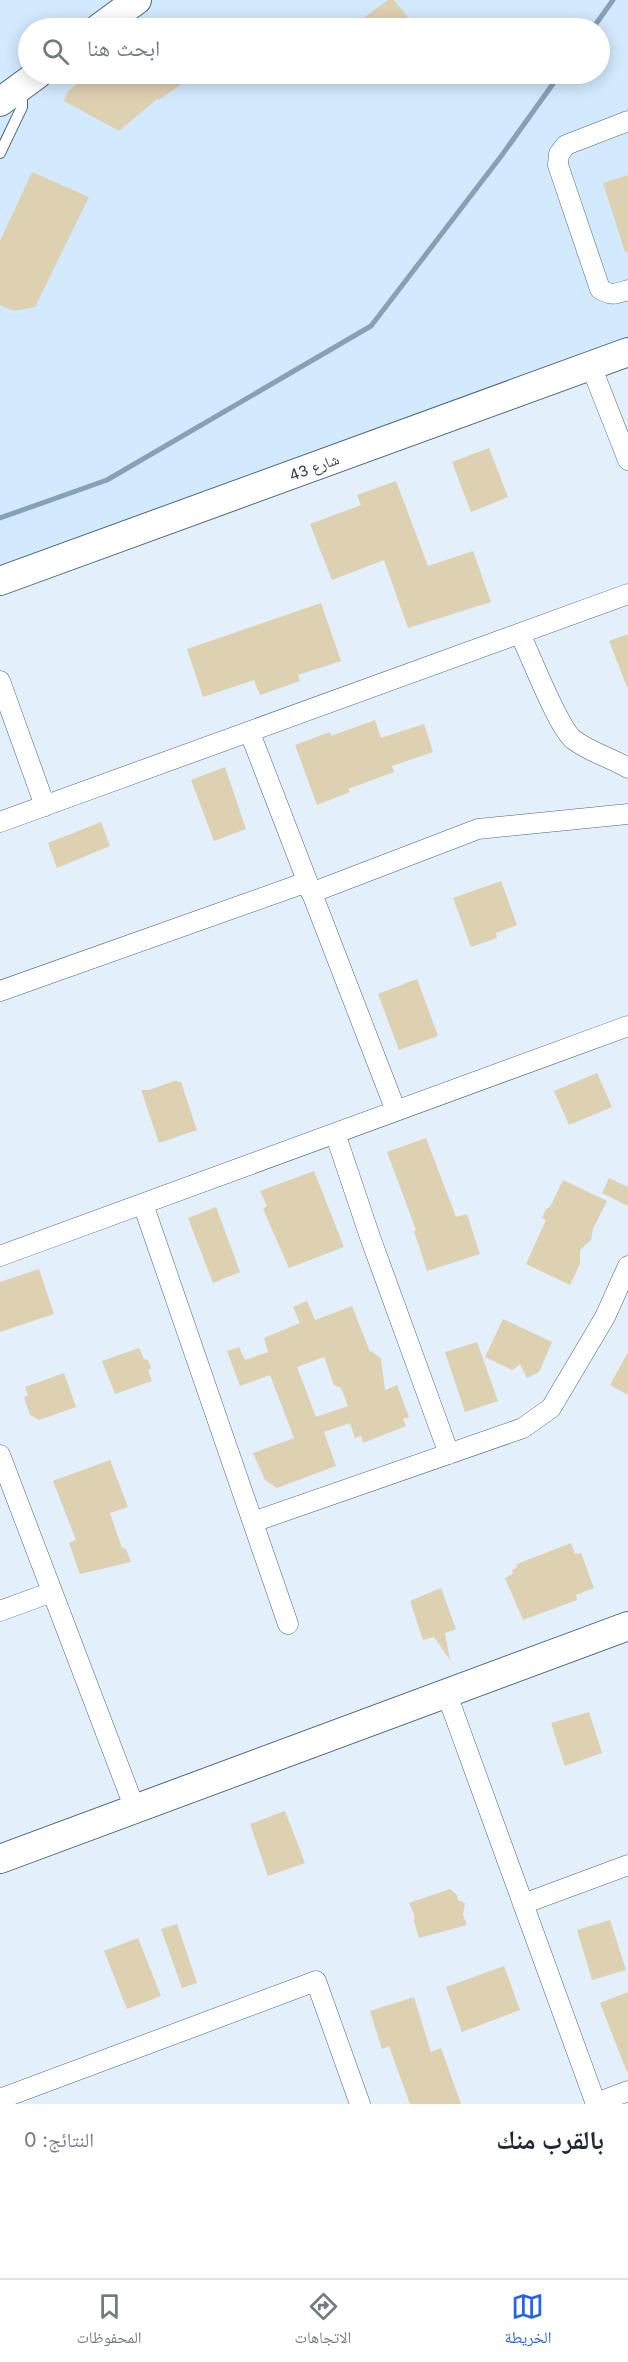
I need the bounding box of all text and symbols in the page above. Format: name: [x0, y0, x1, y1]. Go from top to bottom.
search box: [18, 18, 610, 84]
icon: search: [39, 35, 72, 68]
text: ابحث هنا: [87, 35, 160, 61]
street label: شارع 43: [286, 449, 342, 486]
text: بالقرب منك: [496, 2124, 604, 2155]
text: النتائج: 0: [24, 2128, 94, 2152]
tab: المحفوظات: [77, 2290, 142, 2353]
tab: الاتجاهات: [295, 2290, 351, 2353]
tab: الخريطة: [504, 2290, 552, 2353]

